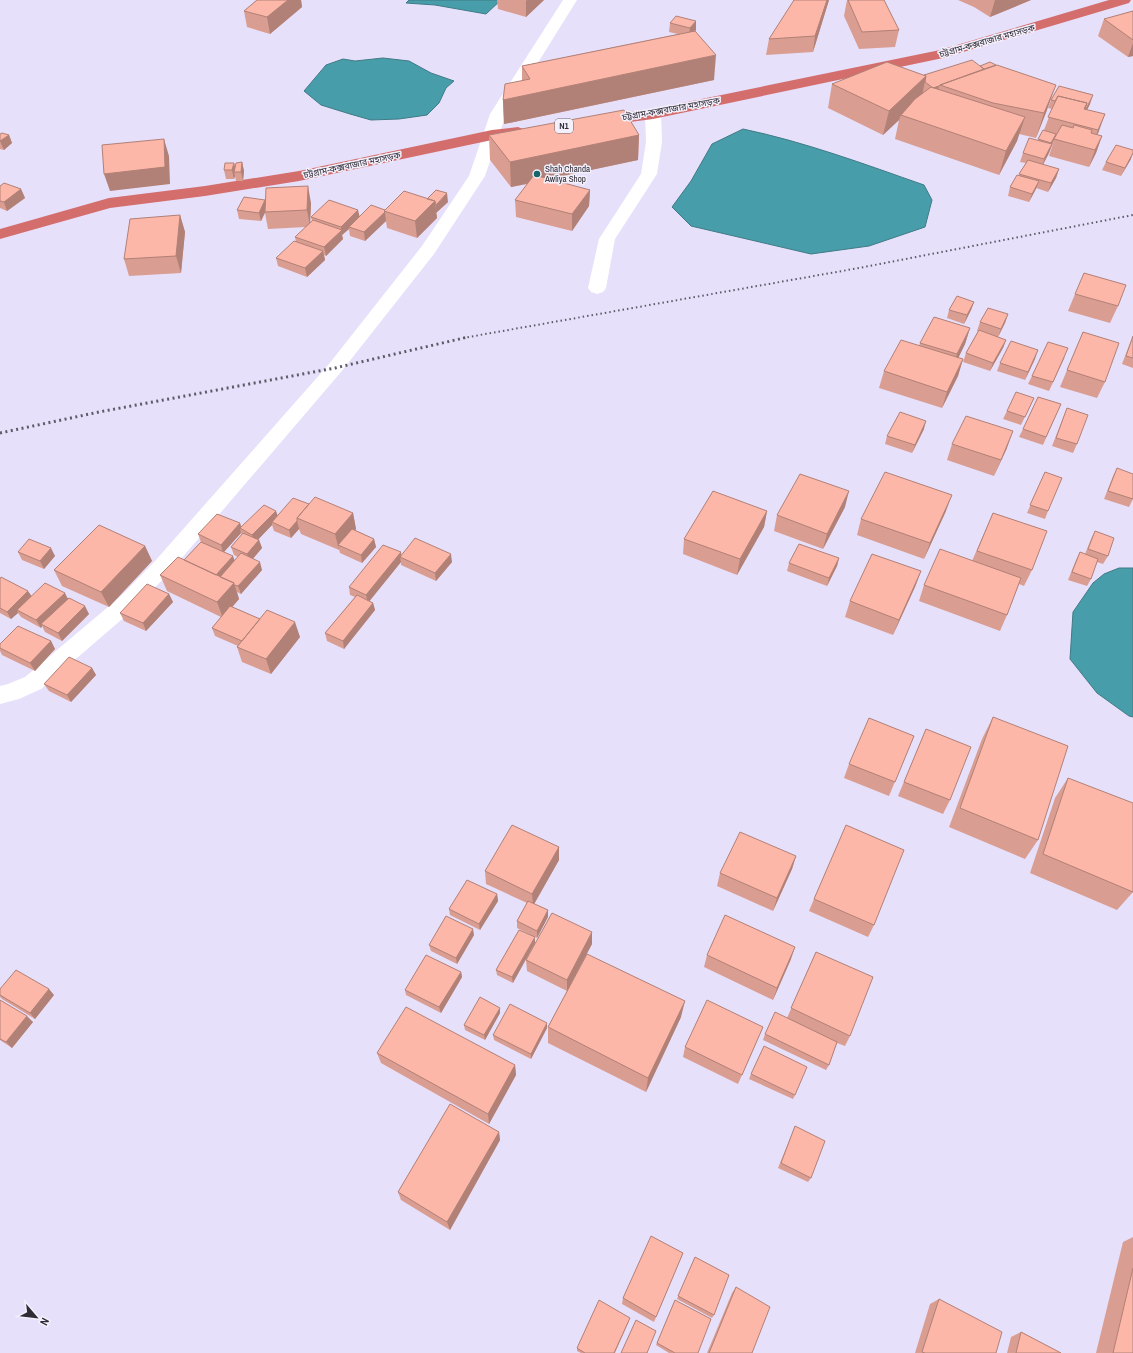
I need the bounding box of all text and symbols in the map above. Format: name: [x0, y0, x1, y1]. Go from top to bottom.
street label: চট্টগ্রাম-কক্সবাজার মহাসড়ক: [937, 21, 1037, 61]
street label: চট্টগ্রাম-কক্সবাজার মহাসড়ক: [620, 94, 722, 124]
road number: N1: [555, 119, 573, 133]
street label: চট্টগ্রাম-কক্সবাজার মহাসড়ক: [301, 149, 402, 181]
place label: Shah Chanda Awliya Shop: [544, 163, 590, 185]
marker: Shah Chanda Awliya Shop: [532, 169, 542, 179]
north arrow: [16, 1297, 56, 1337]
text: N: [37, 1316, 53, 1328]

